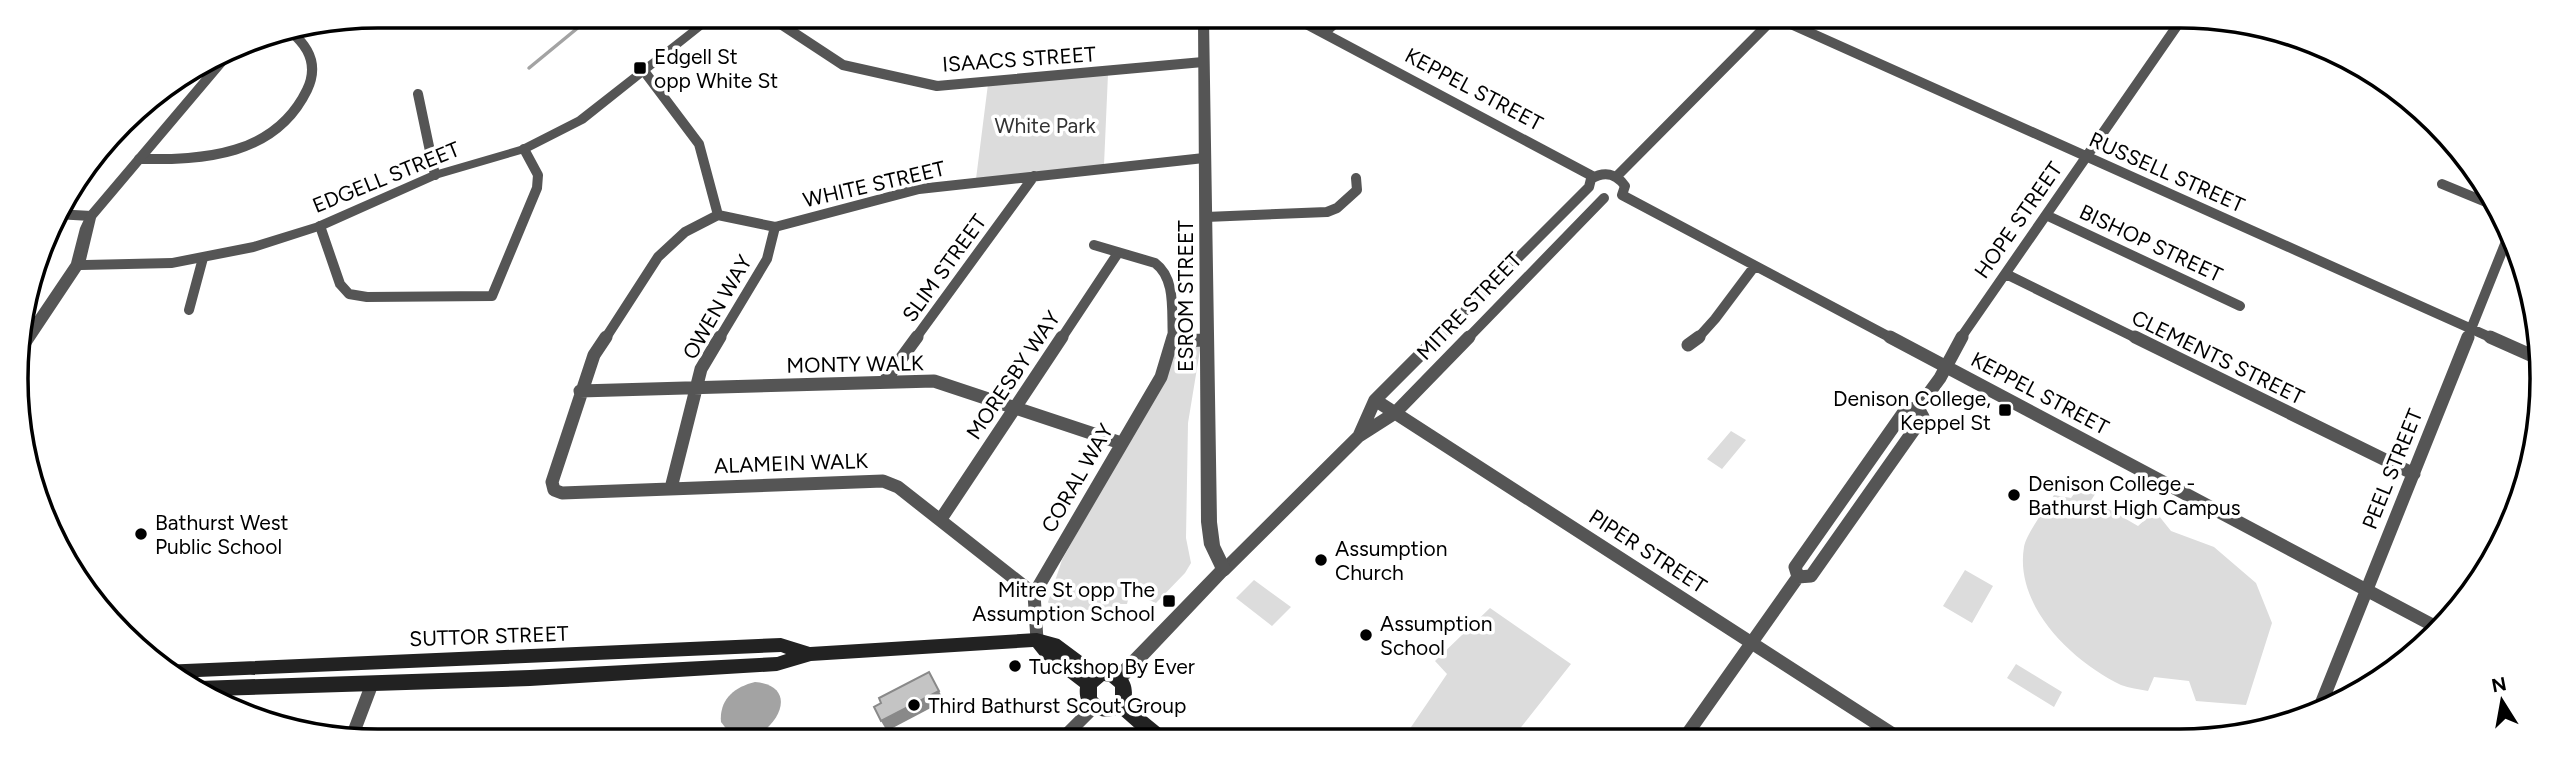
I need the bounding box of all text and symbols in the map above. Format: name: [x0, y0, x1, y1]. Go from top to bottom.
street label: ISAACS STREET: [941, 41, 1097, 77]
street label: KEPPEL STREET: [1401, 42, 1547, 136]
place label: Edgell St opp White St: [654, 44, 778, 93]
marker: Edgell St opp White St: [632, 60, 648, 76]
park label: White Park: [994, 113, 1096, 138]
street label: RUSSELL STREET: [2085, 127, 2249, 218]
street label: EDGELL STREET: [309, 136, 464, 218]
street label: WHITE STREET: [801, 155, 948, 212]
street label: HOPE STREET: [1969, 157, 2067, 283]
street label: BISHOP STREET: [2076, 199, 2227, 287]
street label: SLIM STREET: [897, 209, 992, 327]
street label: ESROM STREET: [1173, 220, 1198, 372]
street label: MITRE STREET: [1411, 247, 1527, 365]
street label: OWEN WAY: [677, 250, 757, 364]
street label: CLEMENTS STREET: [2128, 304, 2309, 410]
street label: MORESBY WAY: [961, 306, 1065, 444]
street label: KEPPEL STREET: [1967, 346, 2113, 440]
street label: MONTY WALK: [786, 350, 924, 378]
place label: Denison College, Keppel St: [1833, 386, 1991, 435]
marker: Denison College, Keppel St: [1997, 402, 2013, 418]
street label: PEEL STREET: [2357, 405, 2428, 533]
street label: CORAL WAY: [1036, 419, 1118, 537]
street label: ALAMEIN WALK: [714, 448, 869, 478]
place label: Denison College - Bathurst High Campus: [2028, 471, 2240, 520]
marker: Denison College - Bathurst High Campus: [2006, 487, 2022, 503]
street label: PIPER STREET: [1585, 504, 1712, 598]
place label: Bathurst West Public School: [155, 510, 288, 559]
marker: Bathurst West Public School: [133, 526, 149, 542]
place label: Assumption Church: [1335, 536, 1448, 585]
marker: Assumption Church: [1313, 552, 1329, 568]
place label: Mitre St opp The Assumption School: [972, 577, 1155, 626]
marker: Mitre St opp The Assumption School: [1161, 593, 1177, 609]
place label: Assumption School: [1380, 611, 1493, 660]
street label: SUTTOR STREET: [409, 621, 570, 651]
marker: Assumption School: [1358, 627, 1374, 643]
place label: Tuckshop By Ever: [1029, 654, 1195, 679]
marker: Tuckshop By Ever: [1007, 658, 1023, 674]
north arrow: [2467, 666, 2537, 736]
text: N: [2489, 672, 2508, 697]
place label: Third Bathurst Scout Group: [928, 693, 1186, 718]
marker: Third Bathurst Scout Group: [906, 697, 922, 713]

